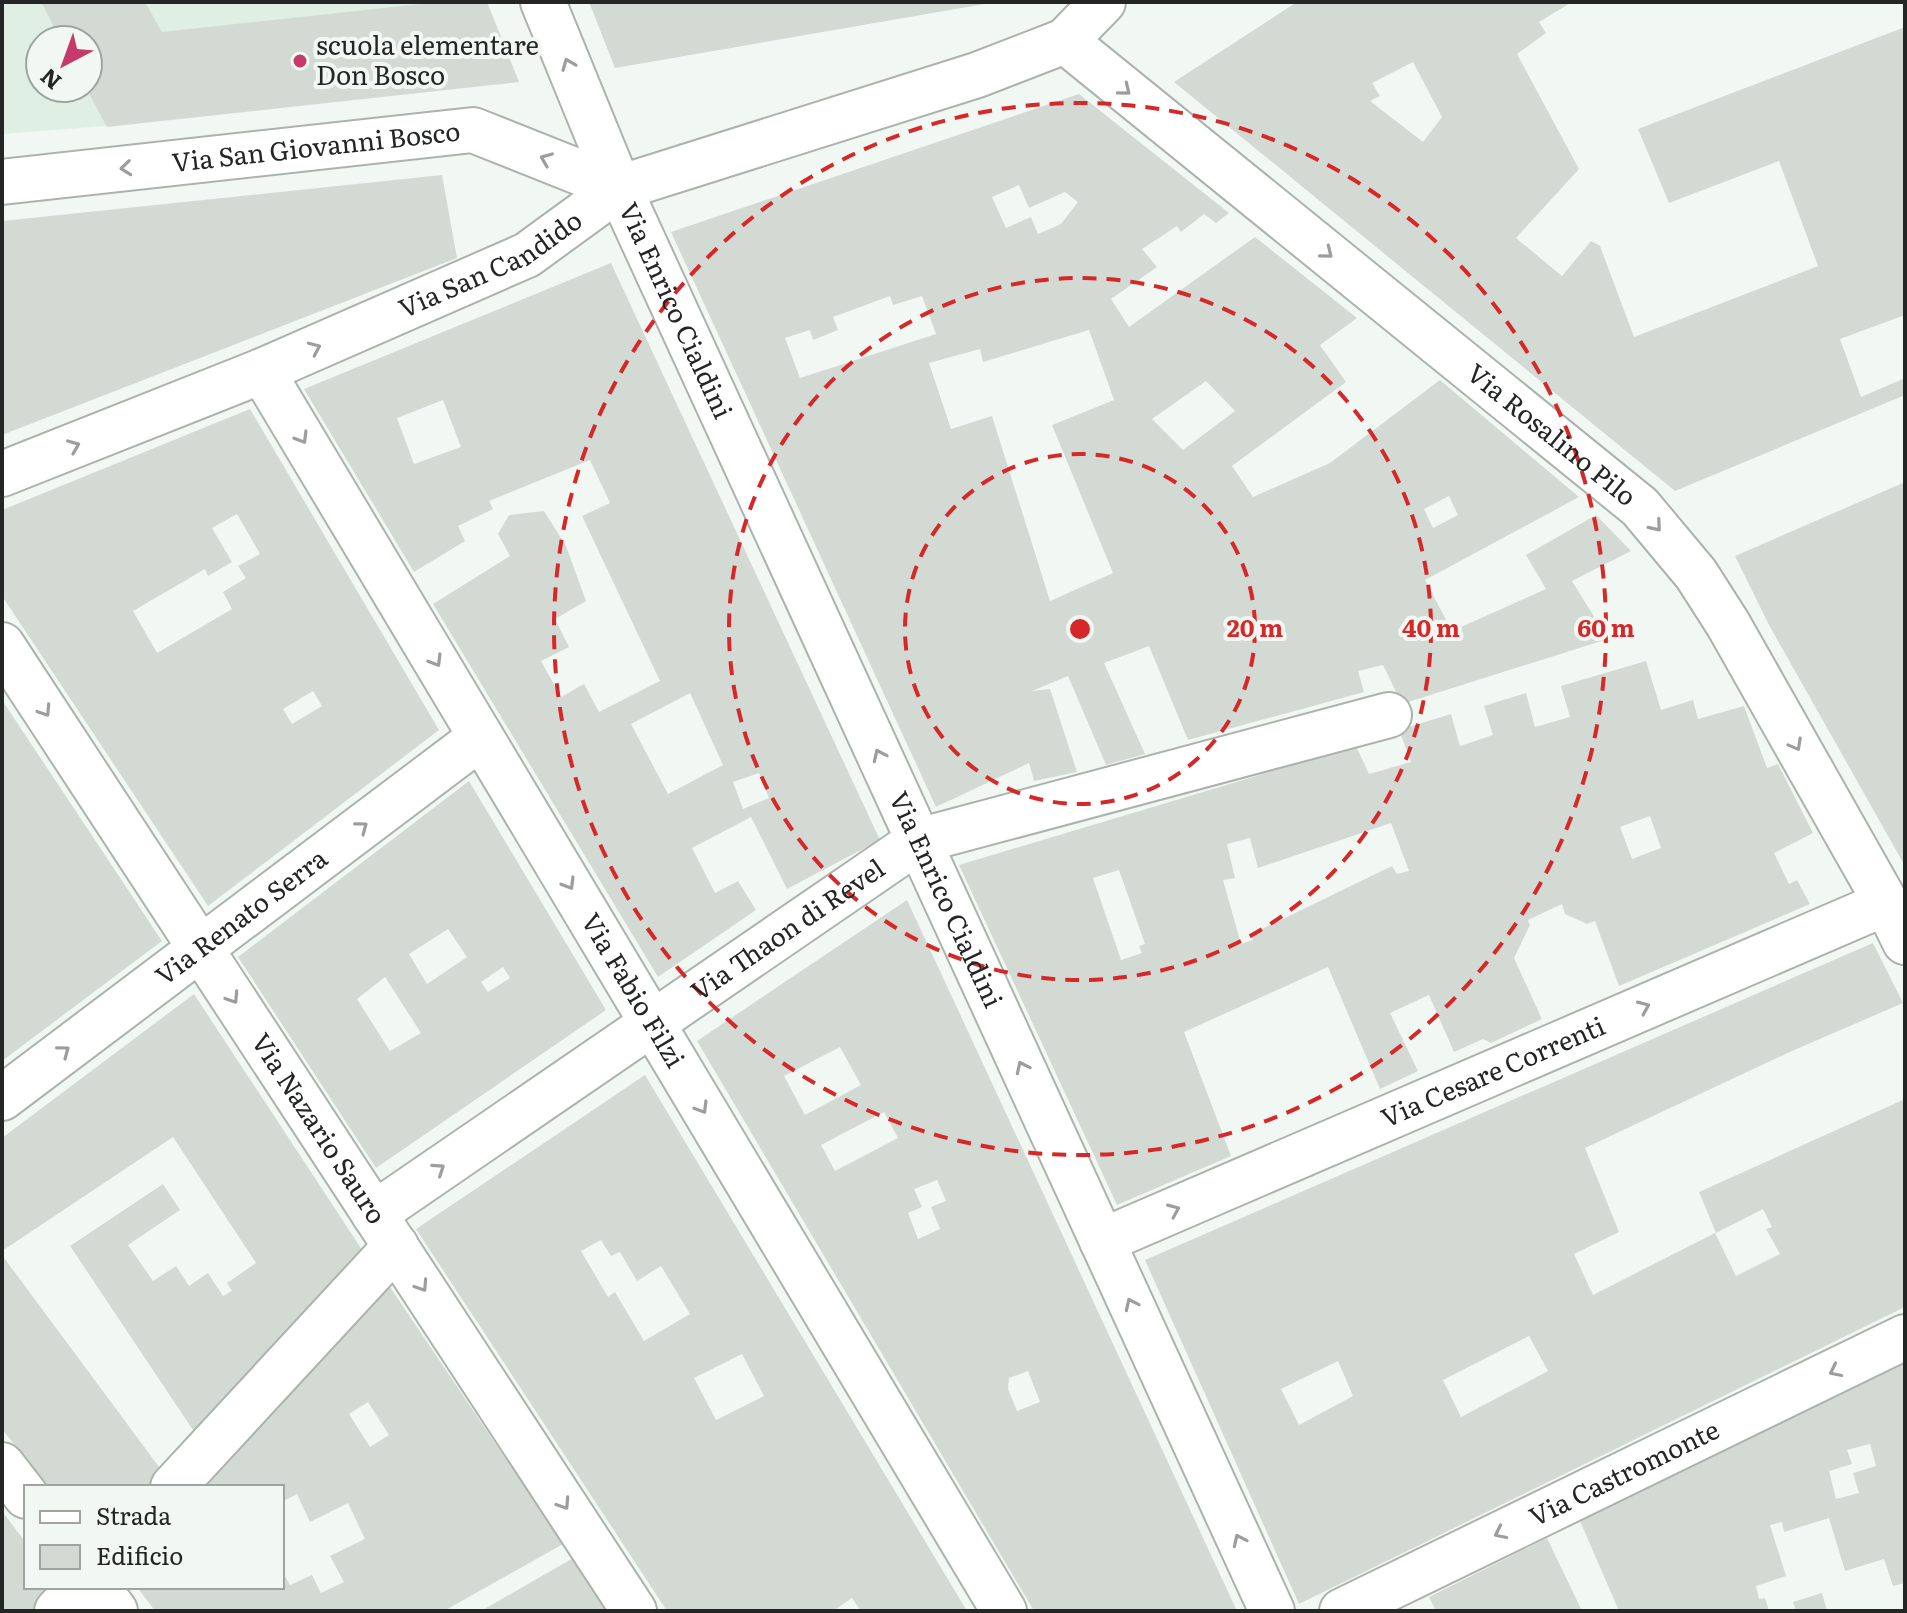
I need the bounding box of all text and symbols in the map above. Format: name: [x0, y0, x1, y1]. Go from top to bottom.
north arrow: [24, 24, 104, 104]
place label: scuola elementare Don Bosco: [316, 24, 539, 93]
marker: scuola elementare Don Bosco: [291, 52, 309, 70]
one-way arrow: [561, 58, 578, 72]
text: N: [32, 62, 68, 99]
one-way arrow: [1116, 80, 1130, 95]
street label: Via San Giovanni Bosco: [170, 110, 462, 180]
one-way arrow: [540, 153, 554, 169]
one-way arrow: [119, 160, 132, 177]
street label: Via Enrico Cialdini: [611, 195, 744, 425]
street label: Via San Candido: [392, 199, 589, 326]
one-way arrow: [1318, 244, 1333, 258]
one-way arrow: [307, 341, 322, 357]
street label: Via Rosalino Pilo: [1460, 352, 1646, 514]
one-way arrow: [292, 429, 308, 444]
one-way arrow: [66, 439, 80, 455]
one-way arrow: [1646, 517, 1661, 532]
text: 20 m: [1227, 609, 1283, 644]
text: 40 m: [1402, 609, 1460, 644]
text: 60 m: [1577, 609, 1635, 644]
centre of rings: [1066, 615, 1094, 643]
one-way arrow: [426, 652, 441, 667]
one-way arrow: [35, 702, 50, 716]
one-way arrow: [1787, 736, 1802, 751]
one-way arrow: [872, 749, 888, 763]
street label: Via Enrico Cialdini: [881, 784, 1015, 1014]
one-way arrow: [353, 823, 367, 837]
street label: Via Renato Serra: [146, 838, 334, 993]
street label: Via Thaon di Revel: [682, 847, 892, 1009]
one-way arrow: [559, 875, 575, 890]
street label: Via Fabio Filzi: [573, 904, 697, 1074]
one-way arrow: [223, 990, 238, 1004]
one-way arrow: [1636, 1001, 1650, 1017]
street label: Via Cesare Correnti: [1374, 1004, 1611, 1136]
street label: Via Nazario Sauro: [244, 1024, 397, 1231]
one-way arrow: [55, 1046, 70, 1061]
one-way arrow: [1016, 1061, 1032, 1076]
one-way arrow: [692, 1099, 708, 1114]
one-way arrow: [430, 1164, 444, 1179]
one-way arrow: [1166, 1204, 1180, 1220]
one-way arrow: [412, 1277, 427, 1292]
one-way arrow: [1125, 1297, 1141, 1312]
one-way arrow: [1828, 1361, 1843, 1377]
street label: Via Castromonte: [1522, 1408, 1725, 1534]
legend: [24, 1485, 284, 1589]
one-way arrow: [554, 1495, 569, 1509]
text: Strada: [96, 1497, 171, 1532]
one-way arrow: [1494, 1523, 1509, 1539]
one-way arrow: [1233, 1534, 1249, 1548]
text: Edificio: [96, 1537, 183, 1572]

